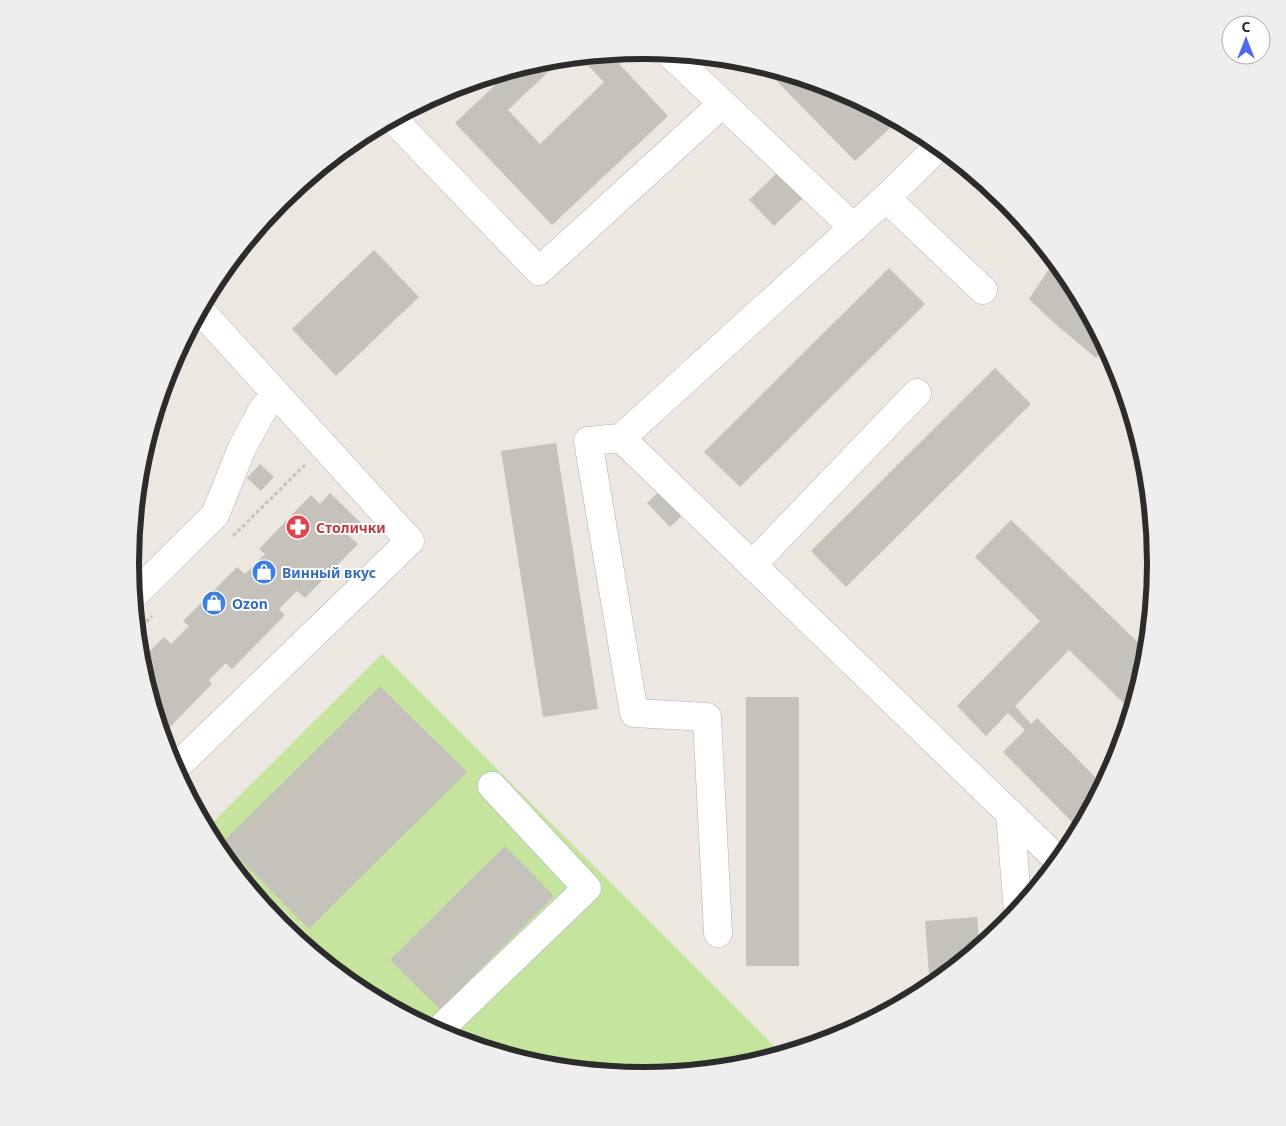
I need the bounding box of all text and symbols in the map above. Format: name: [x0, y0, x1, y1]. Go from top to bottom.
north arrow: [1221, 15, 1271, 65]
text: С: [1241, 17, 1251, 36]
pharmacy icon: Столички: [285, 514, 311, 540]
place label: Столички: [316, 518, 386, 537]
shop icon: Винный вкус: [251, 559, 277, 585]
place label: Винный вкус: [282, 563, 376, 582]
shop icon: Ozon: [201, 590, 227, 616]
place label: Ozon: [232, 594, 268, 613]

